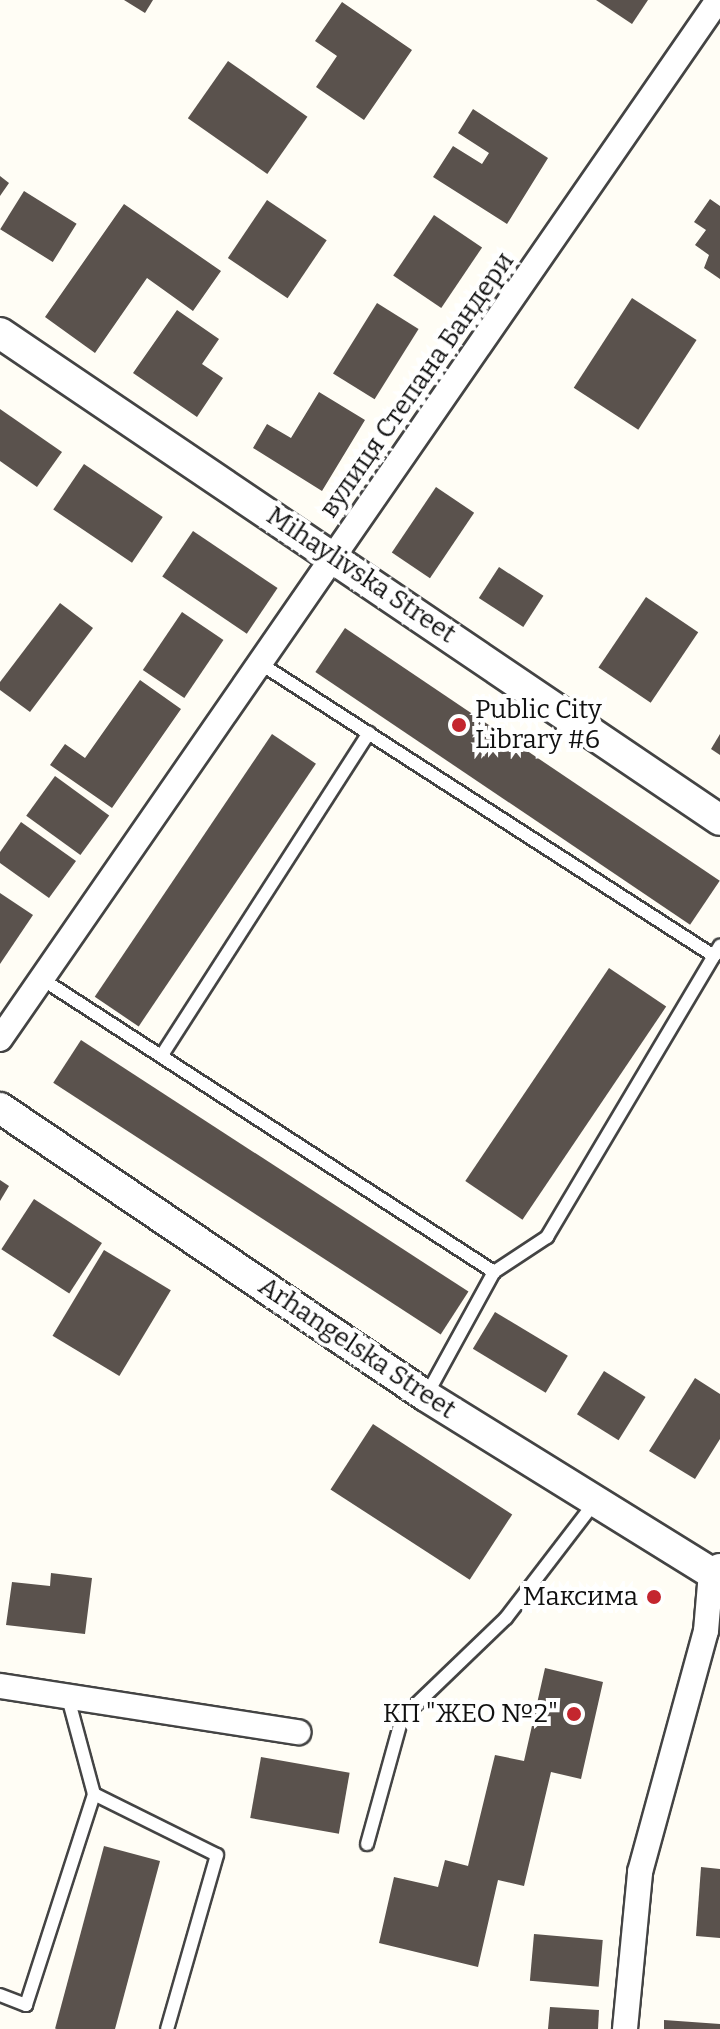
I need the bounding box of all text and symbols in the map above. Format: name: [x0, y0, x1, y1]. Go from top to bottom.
street label: вулиця Степана Бандери: [313, 246, 521, 524]
street label: Mihaylivska Street: [261, 500, 461, 650]
place label: Public City Library #6: [475, 694, 602, 756]
marker: Public City Library #6: [450, 716, 468, 734]
street label: Arhangelska Street: [253, 1270, 461, 1426]
place label: Максима: [523, 1581, 638, 1613]
marker: Максима: [645, 1588, 663, 1606]
place label: КП "ЖЕО №2": [383, 1698, 558, 1730]
marker: КП "ЖЕО №2": [565, 1705, 583, 1723]

